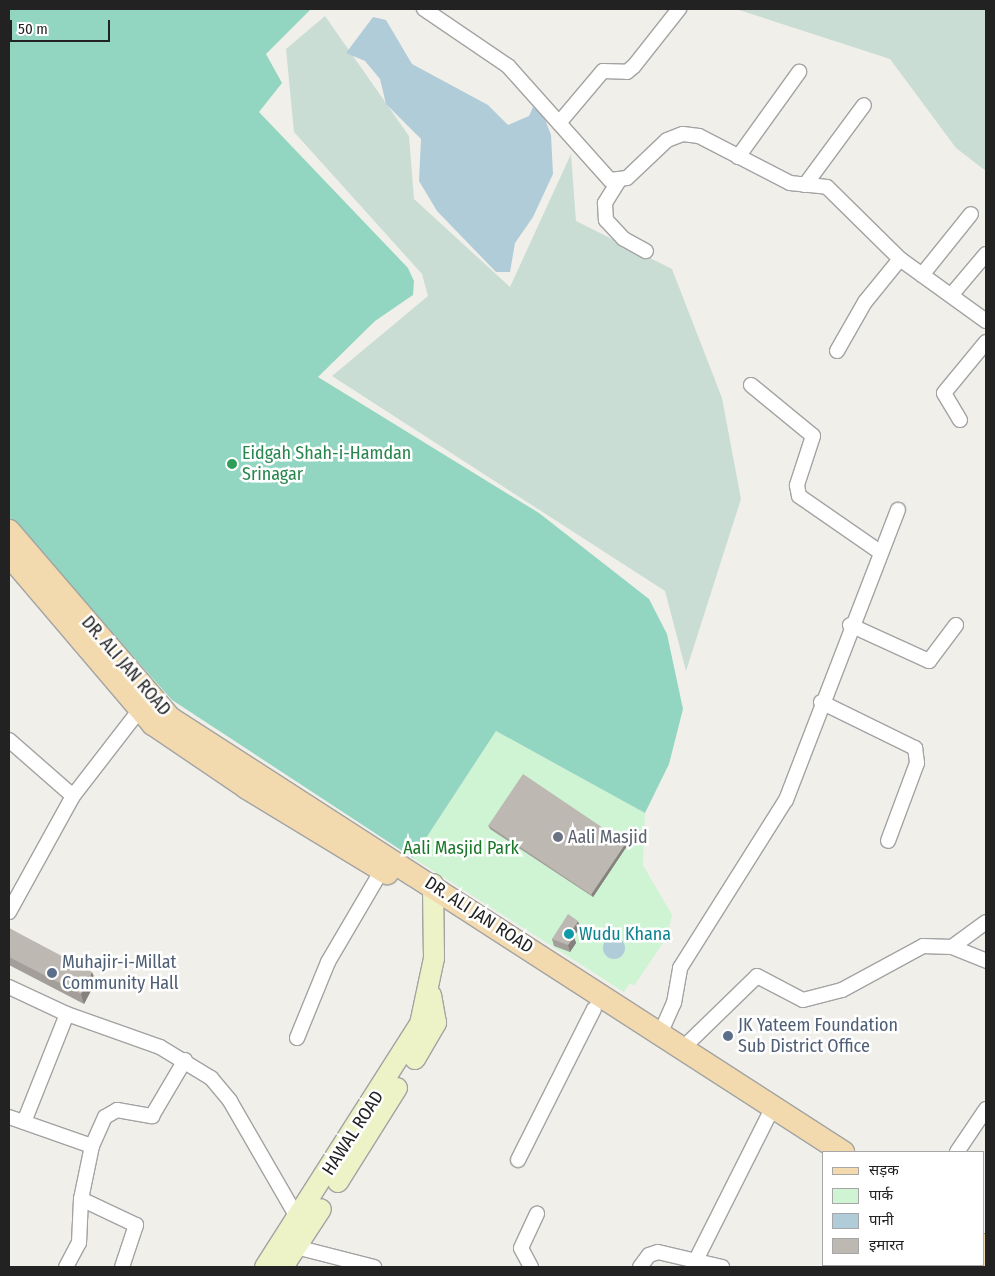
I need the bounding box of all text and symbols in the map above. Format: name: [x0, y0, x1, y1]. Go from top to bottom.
scale bar: [12, 10, 112, 42]
text: 50 m: [18, 20, 48, 38]
place label: Eidgah Shah-i-Hamdan Srinagar: [242, 443, 411, 486]
marker: Eidgah Shah-i-Hamdan Srinagar: [226, 458, 238, 470]
street label: DR. ALI JAN ROAD: [77, 612, 175, 720]
place label: Aali Masjid: [568, 826, 648, 848]
marker: Aali Masjid: [552, 831, 564, 843]
park label: Aali Masjid Park: [403, 837, 519, 859]
street label: DR. ALI JAN ROAD: [421, 872, 537, 958]
place label: Wudu Khana: [579, 923, 671, 945]
marker: Wudu Khana: [563, 928, 575, 940]
place label: Muhajir-i-Millat Community Hall: [62, 952, 179, 994]
marker: Muhajir-i-Millat Community Hall: [46, 967, 58, 979]
place label: JK Yateem Foundation Sub District Office: [738, 1015, 898, 1058]
marker: JK Yateem Foundation Sub District Office: [722, 1030, 734, 1042]
street label: HAWAL ROAD: [318, 1087, 388, 1179]
legend: [822, 1151, 985, 1266]
text: सड़क: [869, 1161, 899, 1179]
text: पार्क: [869, 1186, 893, 1204]
text: पानी: [869, 1211, 894, 1229]
text: इमारत: [869, 1236, 904, 1254]

